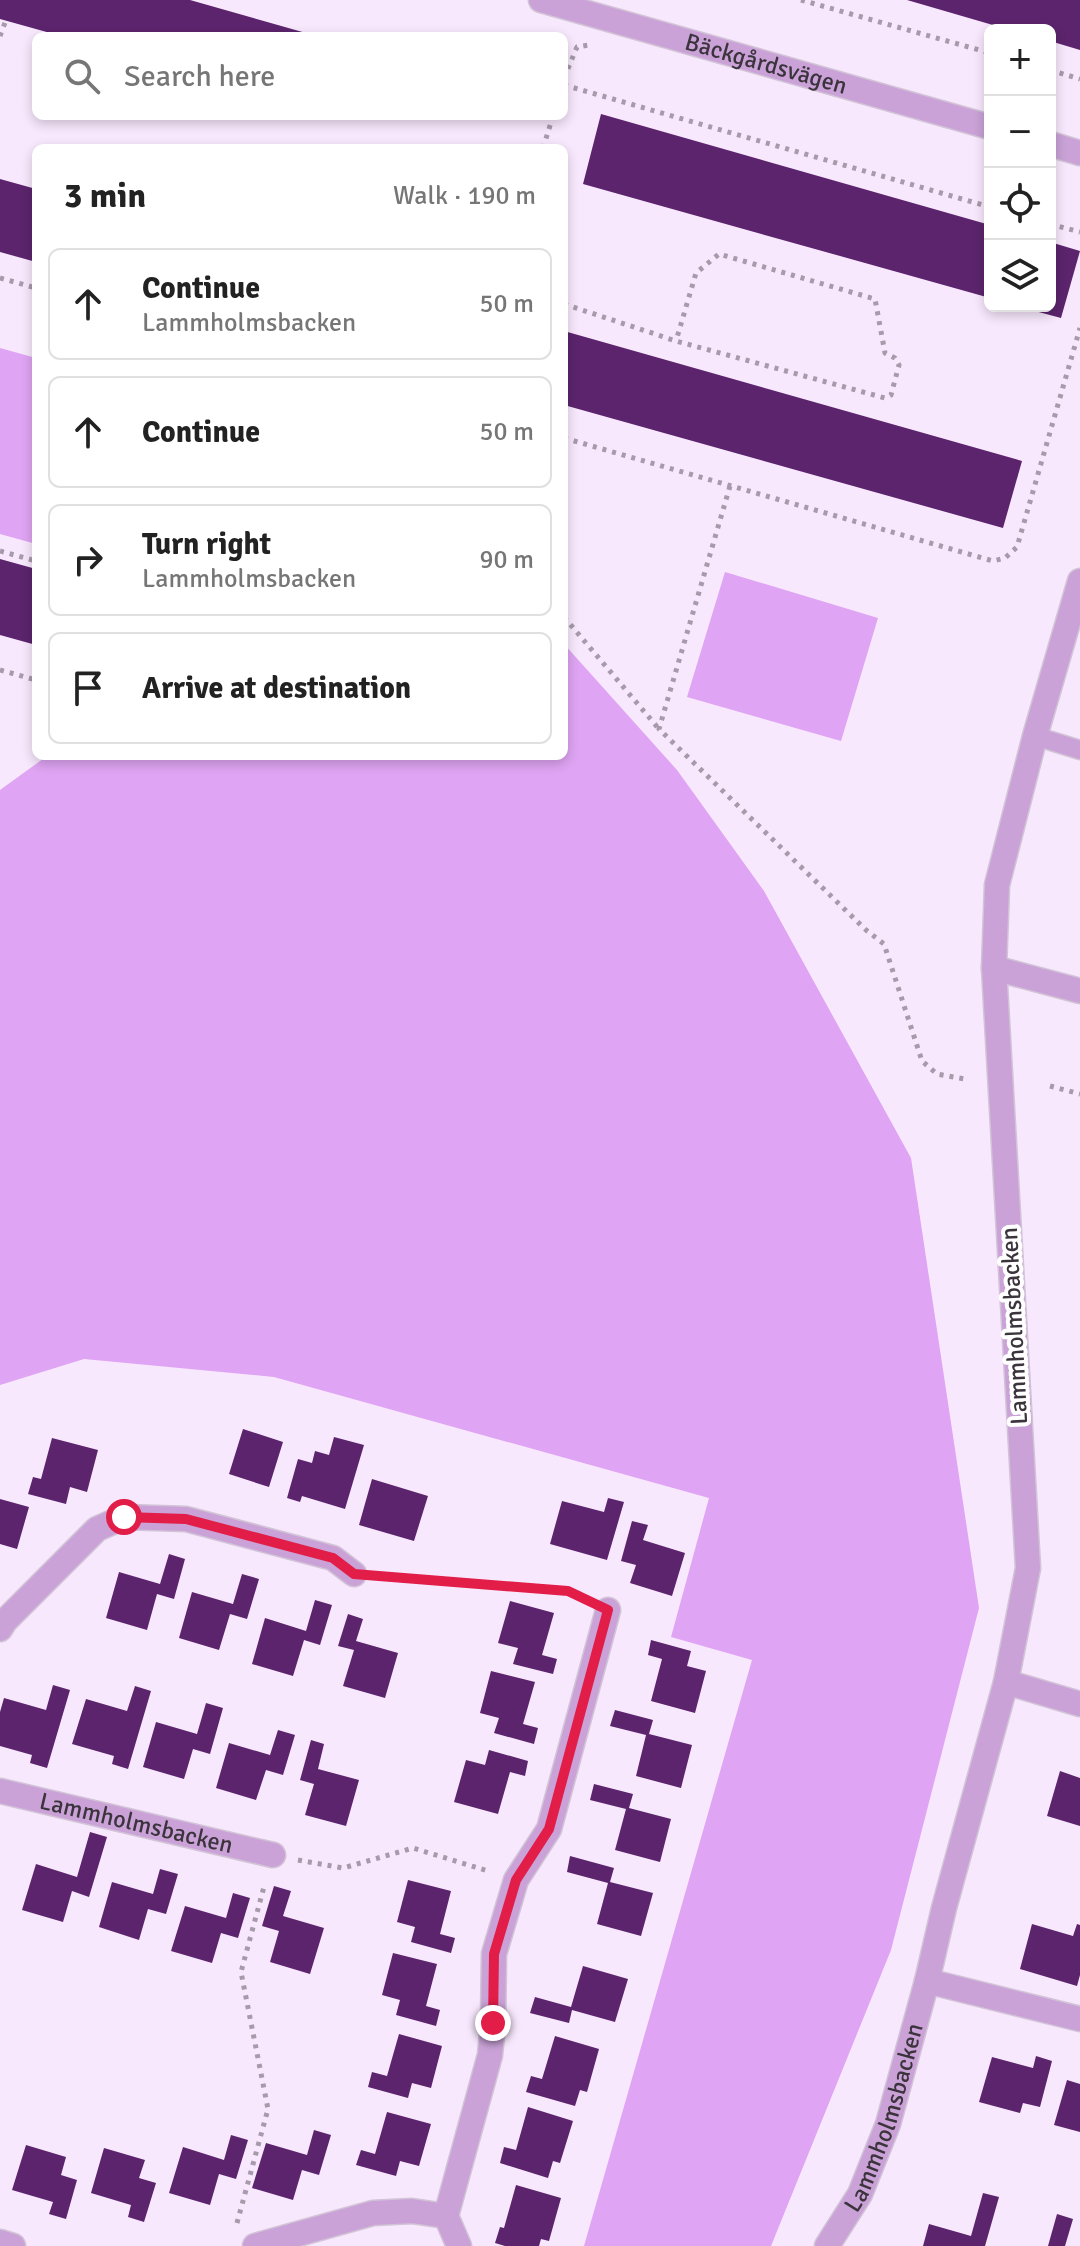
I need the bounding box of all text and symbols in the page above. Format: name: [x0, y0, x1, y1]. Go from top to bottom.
map controls: [984, 24, 1056, 312]
button: +: [984, 24, 1056, 96]
street label: Bäckgårdsvägen: [682, 27, 851, 101]
search box: [32, 32, 568, 120]
icon: search: [60, 54, 104, 98]
text: Search here: [124, 58, 275, 95]
button: −: [984, 96, 1056, 168]
button: locate: [984, 168, 1056, 240]
text: 3 min: [64, 175, 146, 217]
text: Walk · 190 m: [393, 180, 536, 212]
button: layers: [984, 240, 1056, 312]
text: Continue: [142, 270, 260, 307]
icon: ahead: [66, 282, 110, 326]
text: 50 m: [479, 288, 534, 320]
text: Lammholmsbacken: [142, 307, 356, 339]
icon: ahead: [66, 410, 110, 454]
text: Continue: [142, 414, 260, 451]
text: 50 m: [479, 416, 534, 448]
text: Turn right: [142, 526, 271, 563]
icon: right: [66, 538, 110, 582]
text: 90 m: [479, 544, 534, 576]
text: Lammholmsbacken: [142, 563, 356, 595]
icon: arrive: [66, 666, 110, 710]
text: Arrive at destination: [142, 670, 411, 707]
street label: Lammholmsbacken: [994, 1227, 1034, 1425]
route start: [106, 1499, 142, 1535]
street label: Lammholmsbacken: [37, 1786, 236, 1860]
route end: [475, 2005, 511, 2041]
street label: Lammholmsbacken: [837, 2020, 930, 2218]

